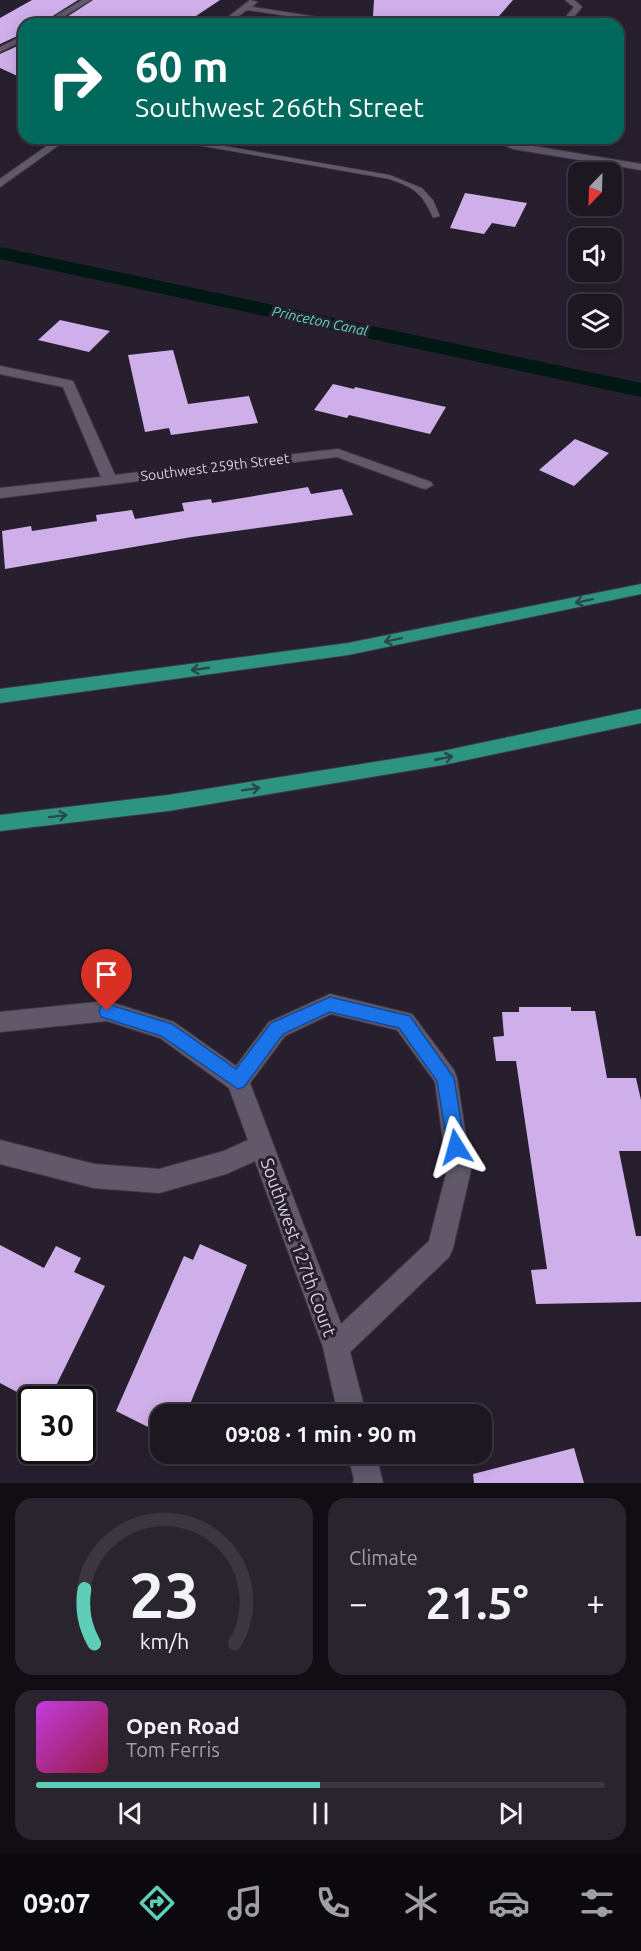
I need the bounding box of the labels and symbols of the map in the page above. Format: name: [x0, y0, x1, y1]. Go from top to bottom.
north arrow: [568, 162, 622, 216]
water label: Princeton Canal: [271, 303, 369, 339]
street label: Southwest 259th Street: [140, 450, 291, 484]
one-way arrow: [574, 596, 594, 607]
one-way arrow: [383, 635, 403, 646]
one-way arrow: [190, 663, 210, 674]
one-way arrow: [433, 752, 453, 763]
one-way arrow: [241, 783, 261, 794]
one-way arrow: [48, 810, 67, 821]
pin: [81, 949, 132, 1011]
position arrow: [424, 1115, 488, 1179]
street label: Southwest 127th Court: [257, 1155, 341, 1339]
speed limit sign: 30: [18, 1386, 96, 1464]

